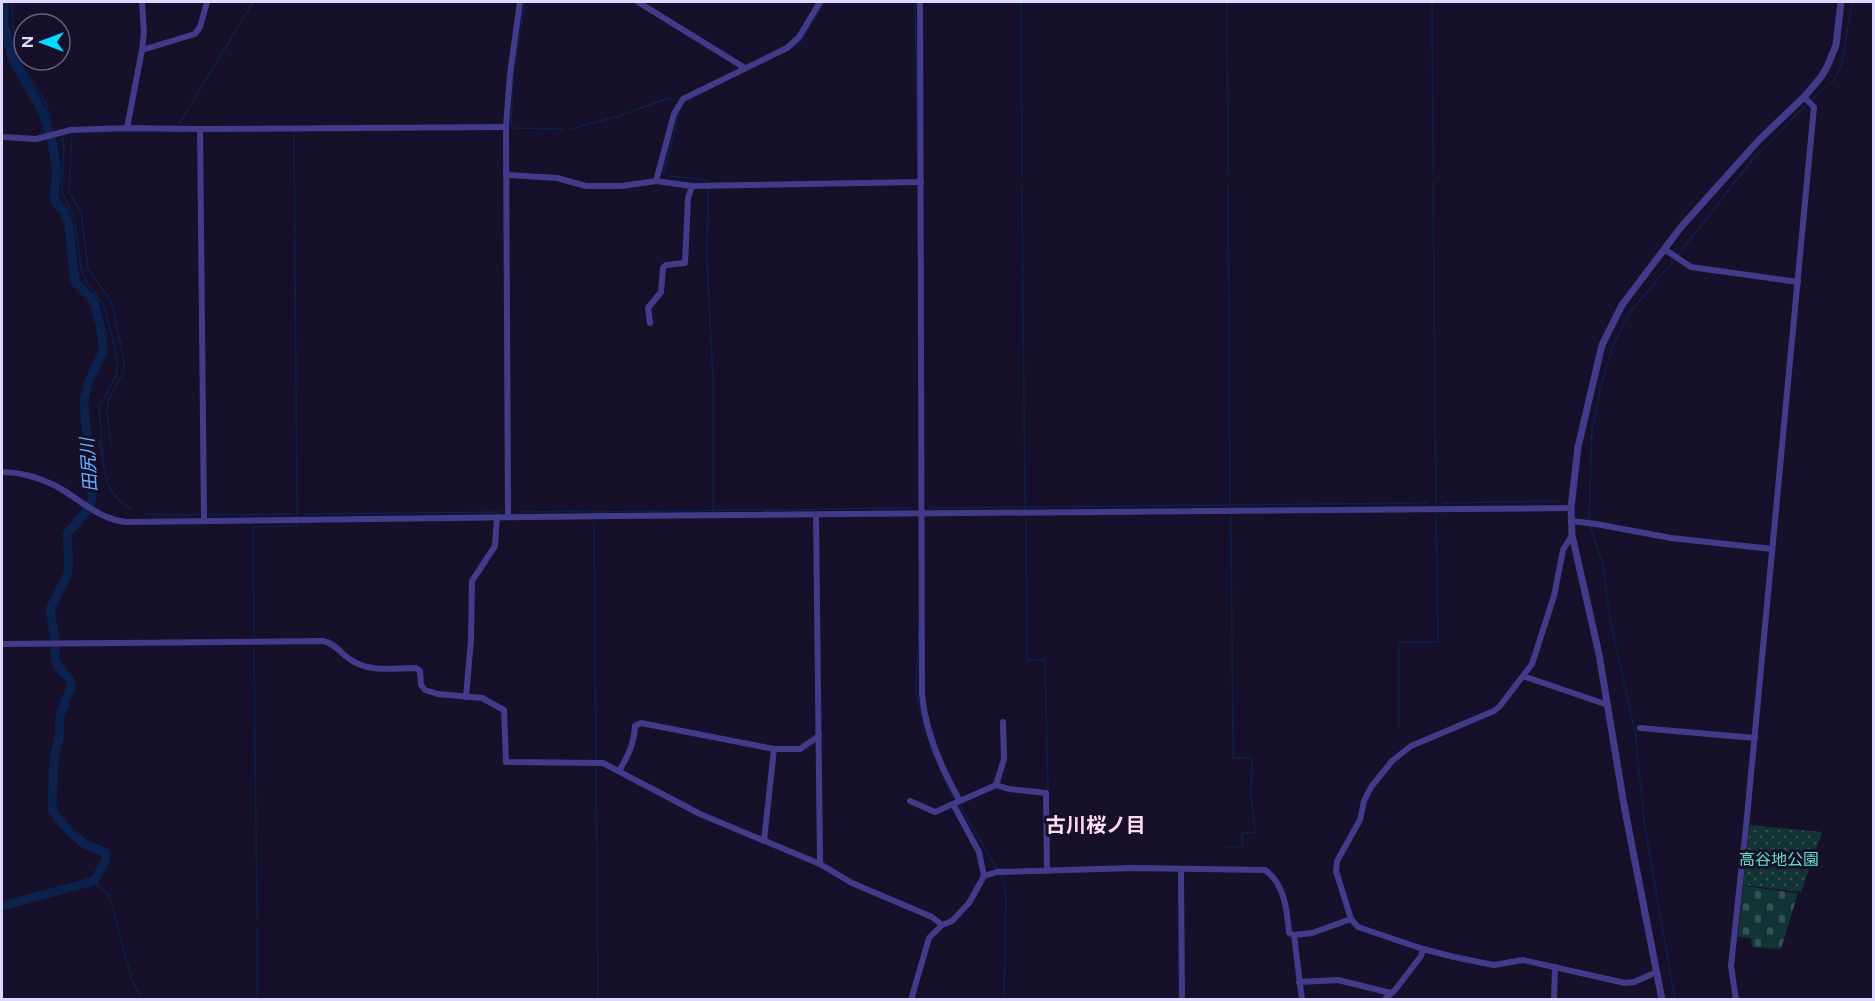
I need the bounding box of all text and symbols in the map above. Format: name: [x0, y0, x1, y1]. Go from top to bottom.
north arrow: [12, 12, 72, 72]
text: N: [18, 36, 37, 48]
water label: 田尻川: [76, 435, 102, 493]
district label: 古川桜ノ目: [1046, 813, 1146, 837]
park label: 高谷地公園: [1739, 850, 1819, 869]

